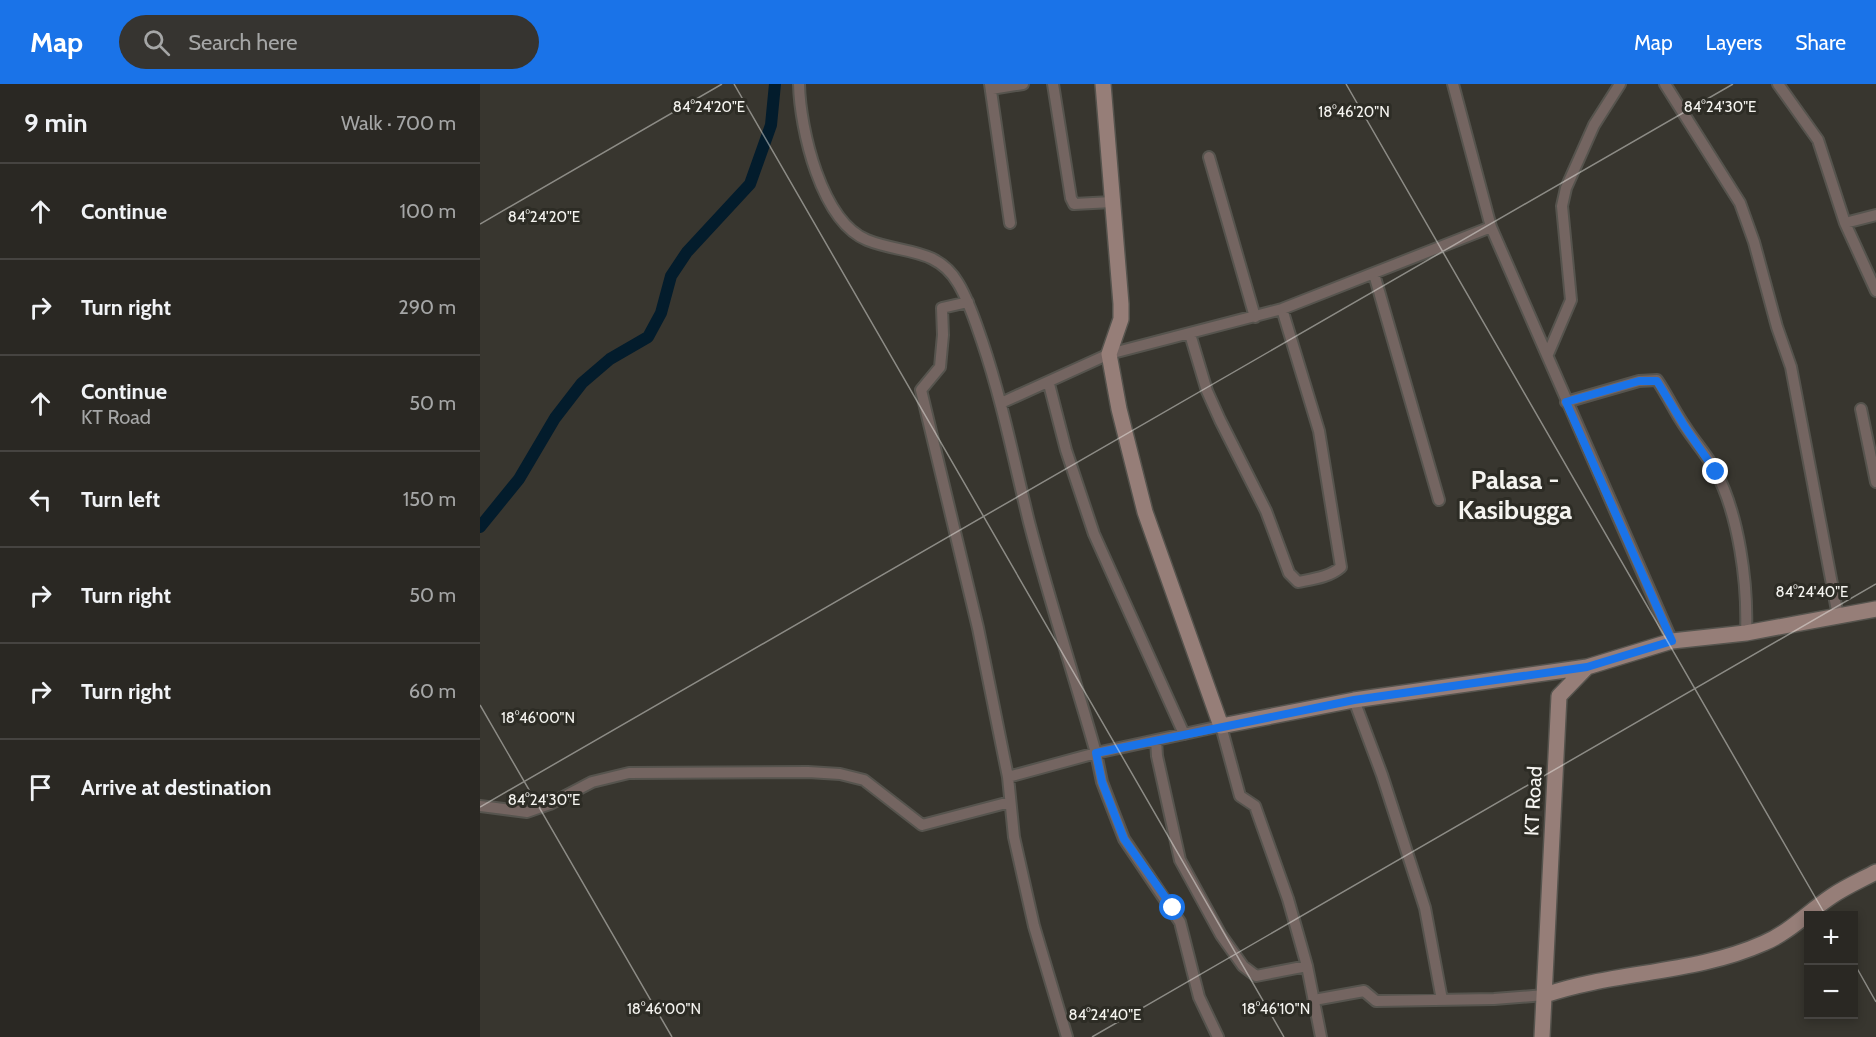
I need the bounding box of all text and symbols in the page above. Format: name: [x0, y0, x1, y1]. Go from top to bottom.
search box: [119, 15, 539, 69]
text: Map: [30, 25, 83, 59]
icon: search: [140, 26, 173, 59]
text: Search here: [188, 29, 297, 56]
text: Map: [1634, 30, 1673, 55]
text: Layers: [1706, 30, 1762, 55]
text: Share: [1795, 30, 1846, 55]
text: 84°24'20"E: [673, 98, 745, 116]
text: 84°24'30"E: [1684, 98, 1756, 116]
text: 18°46'20"N: [1318, 103, 1390, 121]
text: 9 min: [24, 107, 88, 139]
text: Walk · 700 m: [341, 111, 456, 135]
icon: ahead: [24, 195, 57, 228]
text: Continue: [81, 198, 167, 225]
text: 100 m: [400, 199, 456, 223]
text: 84°24'20"E: [508, 208, 580, 226]
icon: right: [24, 291, 57, 324]
text: Turn right: [81, 294, 171, 321]
text: 290 m: [398, 295, 456, 319]
text: Continue: [81, 378, 167, 405]
icon: ahead: [24, 387, 57, 420]
text: 50 m: [409, 391, 456, 415]
text: KT Road: [81, 405, 151, 429]
route end: [1702, 458, 1728, 484]
district label: Palasa - Kasibugga: [1458, 464, 1572, 526]
icon: left: [24, 483, 57, 516]
text: Turn left: [81, 486, 160, 513]
text: 150 m: [403, 487, 456, 511]
icon: right: [24, 579, 57, 612]
text: Turn right: [81, 582, 171, 609]
text: 50 m: [409, 583, 456, 607]
text: 84°24'40"E: [1776, 583, 1848, 601]
icon: right: [24, 675, 57, 708]
text: Turn right: [81, 678, 171, 705]
text: 60 m: [409, 679, 456, 703]
text: 18°46'00"N: [501, 709, 575, 727]
street label: KT Road: [1519, 765, 1547, 837]
icon: arrive: [24, 771, 57, 804]
text: Arrive at destination: [81, 774, 271, 801]
text: 84°24'30"E: [508, 791, 580, 809]
route start: [1159, 894, 1185, 920]
map controls: [1804, 911, 1858, 1019]
button: +: [1804, 911, 1858, 965]
button: −: [1804, 965, 1858, 1019]
text: 18°46'00"N: [627, 1000, 701, 1018]
text: 18°46'10"N: [1242, 1000, 1310, 1018]
text: 84°24'40"E: [1069, 1006, 1141, 1024]

